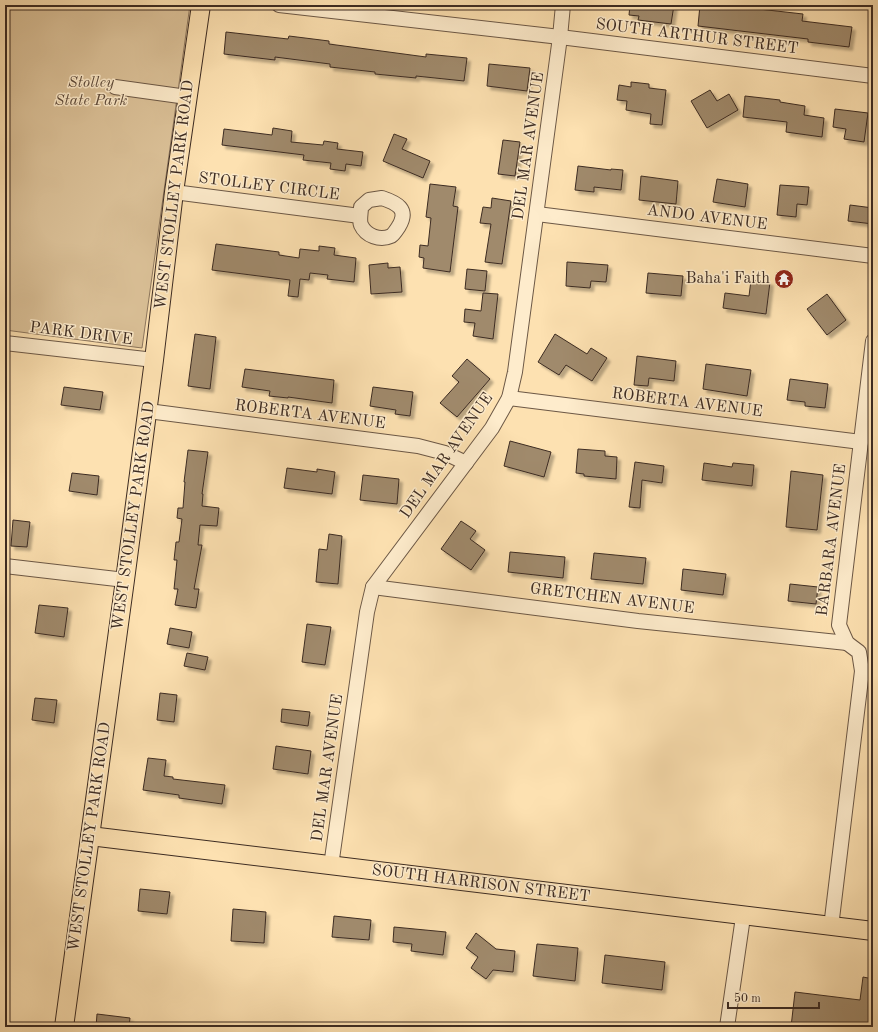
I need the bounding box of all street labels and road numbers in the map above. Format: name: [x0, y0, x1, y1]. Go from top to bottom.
street label: SOUTH ARTHUR STREET: [595, 17, 799, 57]
street label: DEL MAR AVENUE: [511, 71, 547, 221]
street label: WEST STOLLEY PARK ROAD: [153, 79, 197, 311]
street label: STOLLEY CIRCLE: [197, 170, 341, 204]
street label: ANDO AVENUE: [646, 203, 768, 233]
street label: PARK DRIVE: [29, 320, 133, 348]
street label: ROBERTA AVENUE: [611, 386, 763, 420]
street label: DEL MAR AVENUE: [398, 390, 496, 522]
street label: ROBERTA AVENUE: [234, 398, 386, 432]
street label: WEST STOLLEY PARK ROAD: [110, 400, 158, 632]
street label: BARBARA AVENUE: [815, 463, 849, 617]
street label: GRETCHEN AVENUE: [529, 581, 695, 617]
street label: DEL MAR AVENUE: [310, 693, 346, 843]
street label: WEST STOLLEY PARK ROAD: [66, 721, 114, 953]
street label: SOUTH HARRISON STREET: [371, 863, 591, 905]

